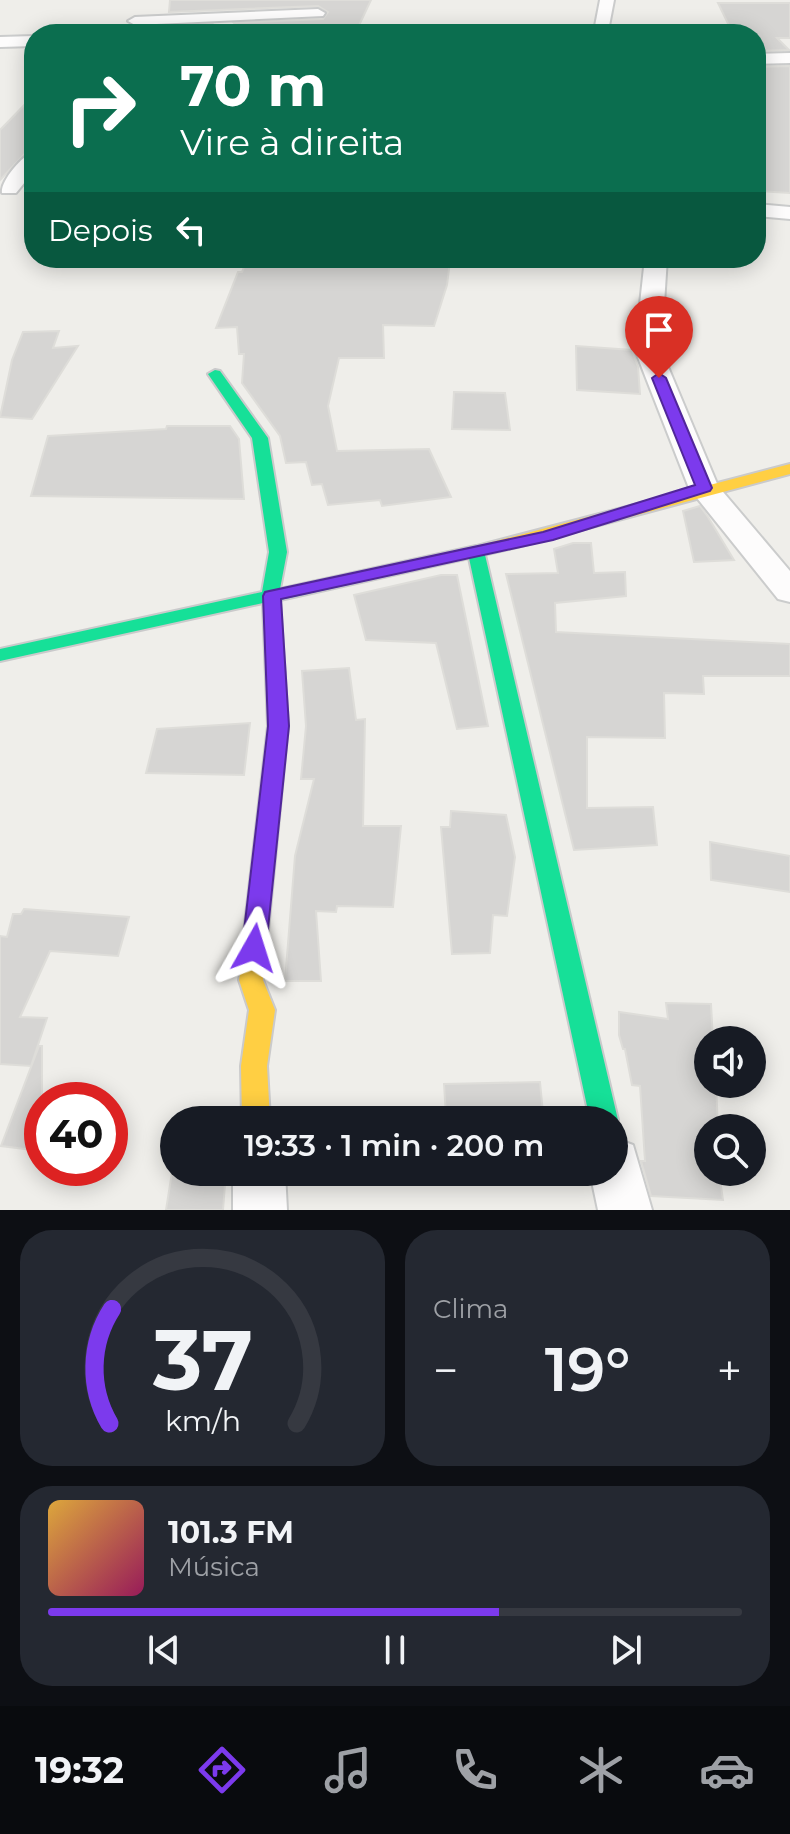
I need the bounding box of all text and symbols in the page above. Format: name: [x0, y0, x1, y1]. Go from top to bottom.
text: 70 m: [180, 52, 326, 120]
icon: right: [48, 56, 152, 160]
text: Vire à direita: [180, 120, 404, 164]
icon: left: [169, 208, 213, 252]
text: Depois: [48, 212, 153, 249]
pin: [625, 296, 693, 378]
icon: arrive: [637, 308, 681, 352]
position arrow: [212, 906, 296, 990]
map controls: [694, 1026, 766, 1186]
button: sound: [694, 1026, 766, 1098]
speed limit sign: 40: [24, 1082, 128, 1186]
button: search: [694, 1114, 766, 1186]
text: 19:33 · 1 min · 200 m: [244, 1127, 544, 1164]
text: Clima: [433, 1293, 508, 1325]
text: 37: [151, 1309, 253, 1411]
text: 19°: [545, 1333, 630, 1406]
text: −: [433, 1343, 458, 1397]
text: +: [717, 1343, 742, 1397]
text: km/h: [164, 1403, 241, 1438]
text: 101.3 FM: [168, 1514, 294, 1551]
text: Música: [168, 1551, 260, 1583]
icon: previous: [142, 1628, 186, 1672]
icon: pause: [373, 1628, 417, 1672]
icon: next: [604, 1628, 648, 1672]
icon: directions: [194, 1742, 250, 1798]
icon: music: [320, 1742, 376, 1798]
icon: phone: [447, 1742, 503, 1798]
icon: climate: [573, 1742, 629, 1798]
icon: car: [699, 1742, 755, 1798]
text: 19:32: [35, 1748, 124, 1792]

